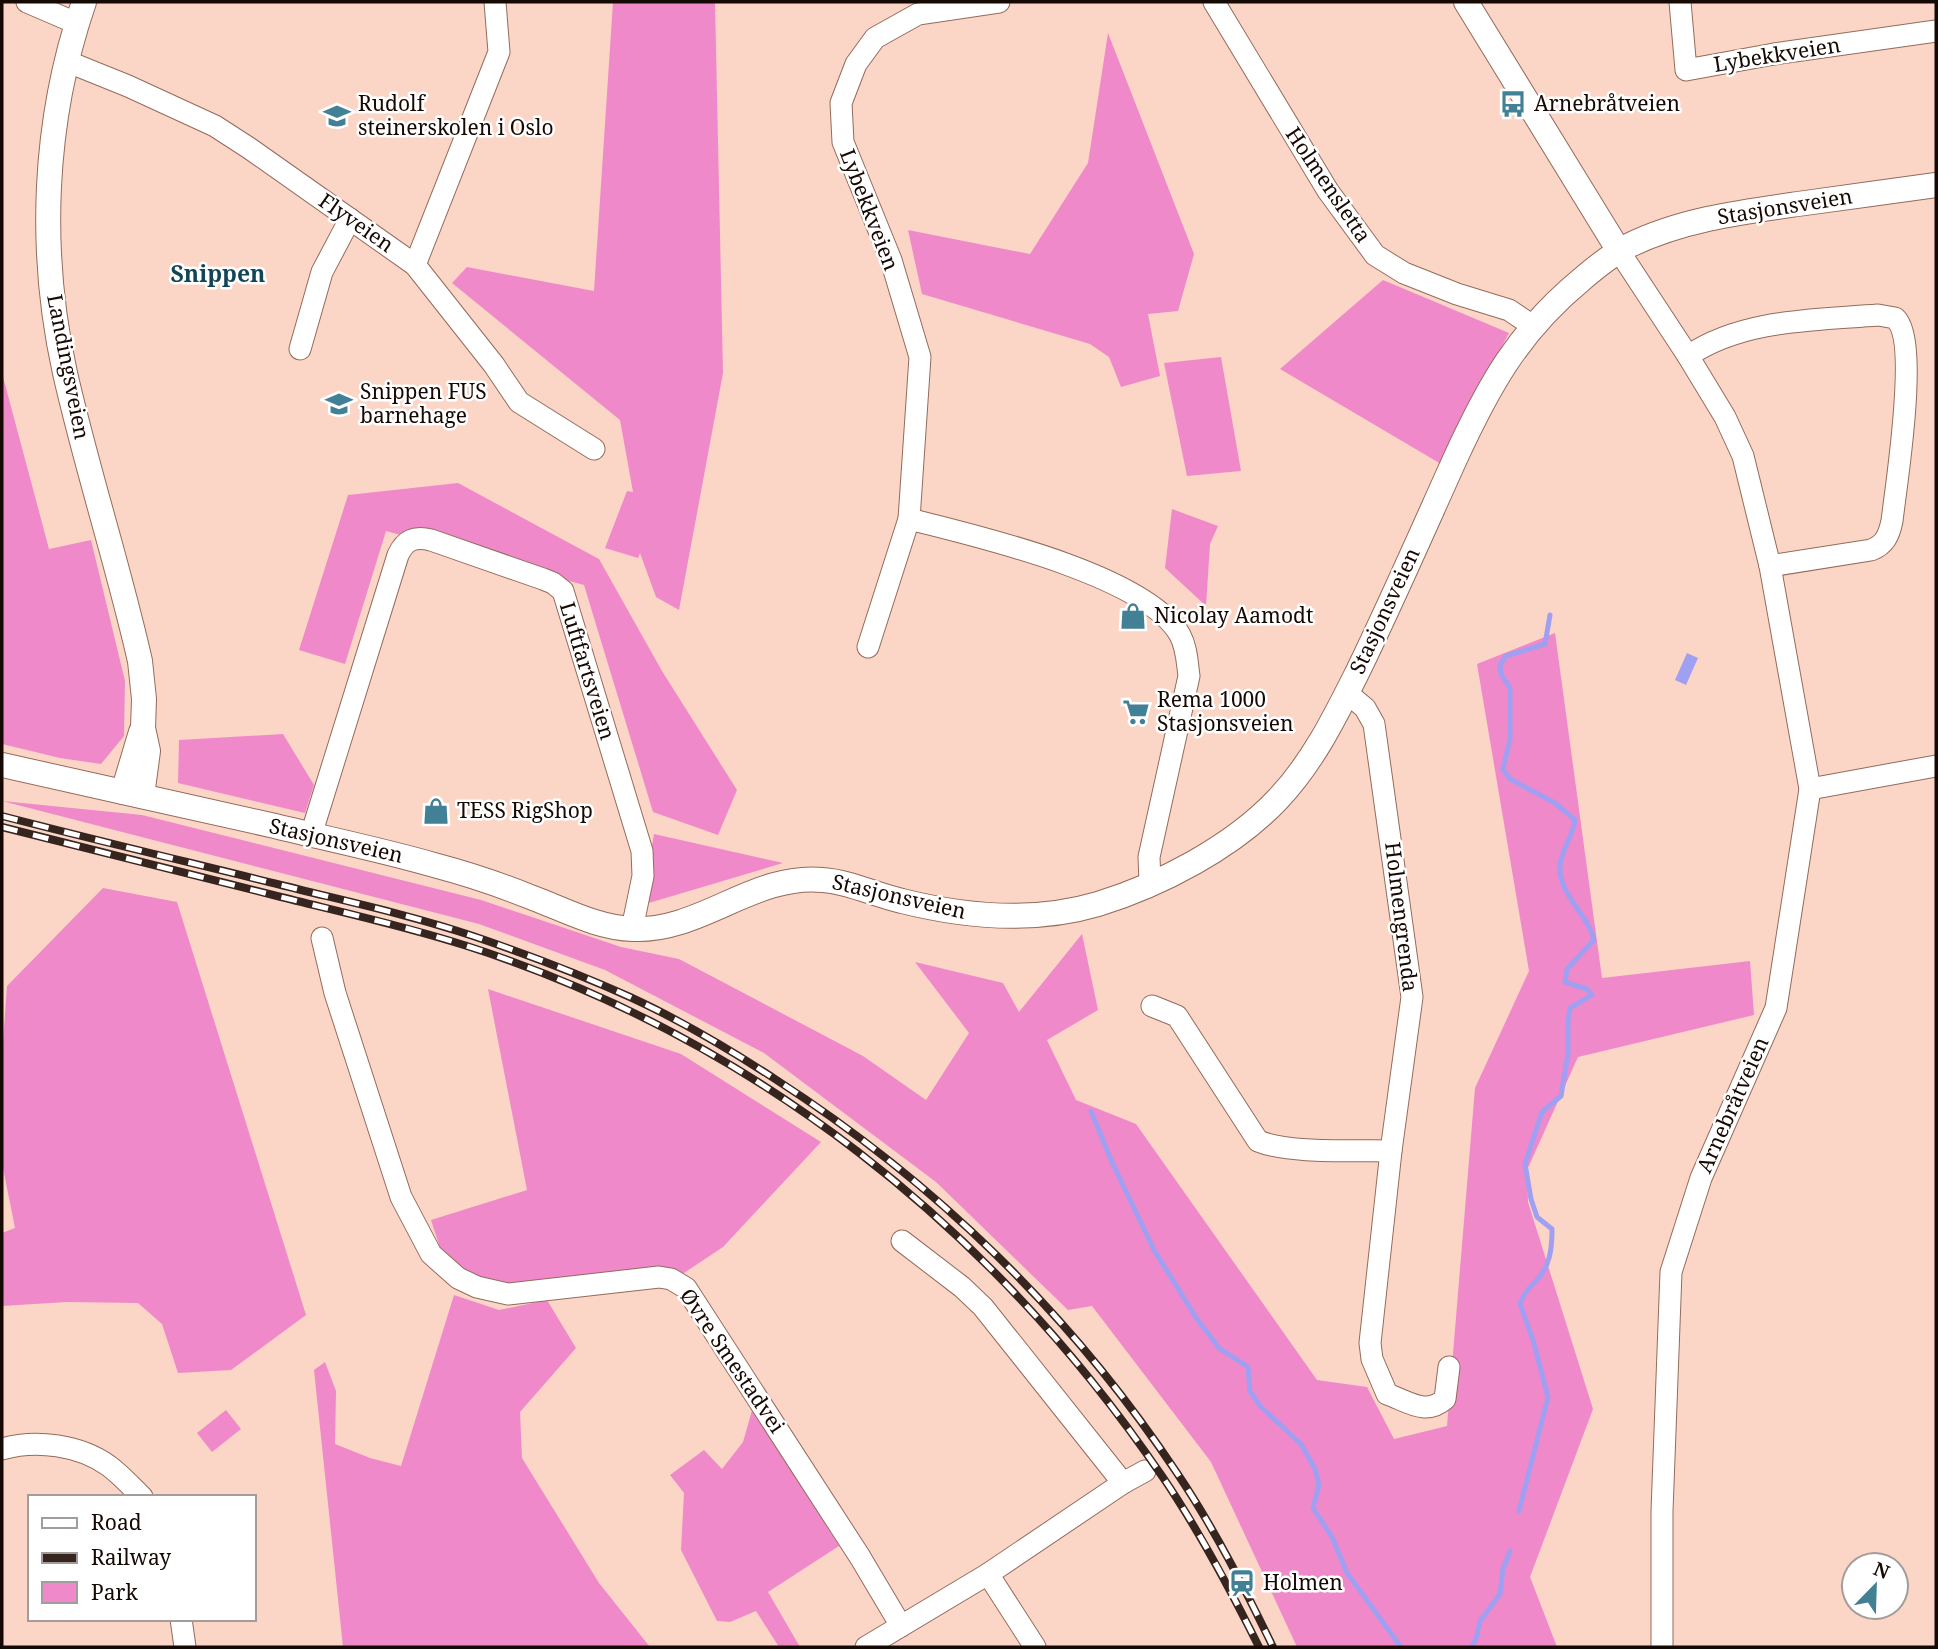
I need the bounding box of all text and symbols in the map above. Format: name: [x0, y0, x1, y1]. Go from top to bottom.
street label: Lybekkveien: [1711, 30, 1842, 78]
place label: Rudolf steinerskolen i Oslo: [358, 89, 554, 141]
bus stop icon: Arnebråtveien: [1498, 89, 1528, 119]
place label: Arnebråtveien: [1534, 89, 1680, 117]
school or university icon: Rudolf steinerskolen i Oslo: [322, 101, 352, 131]
street label: Holmensletta: [1280, 121, 1378, 248]
street label: Lybekkveien: [834, 145, 906, 274]
street label: Stasjonsveien: [1715, 182, 1854, 231]
street label: Flyveien: [313, 186, 400, 258]
district label: Snippen: [171, 257, 265, 289]
street label: Landingsveien: [41, 292, 97, 442]
place label: Snippen FUS barnehage: [360, 377, 487, 429]
school or university icon: Snippen FUS barnehage: [324, 389, 354, 419]
street label: Stasjonsveien: [1343, 543, 1426, 678]
street label: Luftfartsveien: [554, 598, 622, 743]
shop icon: Nicolay Aamodt: [1118, 601, 1148, 631]
place label: Nicolay Aamodt: [1154, 601, 1313, 629]
place label: Rema 1000 Stasjonsveien: [1157, 685, 1293, 737]
supermarket icon: Rema 1000 Stasjonsveien: [1121, 697, 1151, 727]
shop icon: TESS RigShop: [421, 796, 451, 826]
place label: TESS RigShop: [457, 796, 593, 824]
street label: Stasjonsveien: [267, 811, 406, 869]
street label: Holmengrenda: [1379, 840, 1425, 993]
street label: Stasjonsveien: [830, 867, 969, 925]
street label: Arnebråtveien: [1690, 1032, 1775, 1177]
street label: Øvre Smestadvei: [674, 1283, 792, 1438]
legend: [28, 1495, 256, 1621]
text: Road: [91, 1508, 142, 1536]
text: Railway: [91, 1543, 171, 1571]
north arrow: [1840, 1551, 1910, 1621]
text: N: [1870, 1555, 1894, 1585]
station icon: Holmen: [1227, 1568, 1257, 1598]
place label: Holmen: [1263, 1568, 1343, 1596]
text: Park: [91, 1578, 138, 1606]

